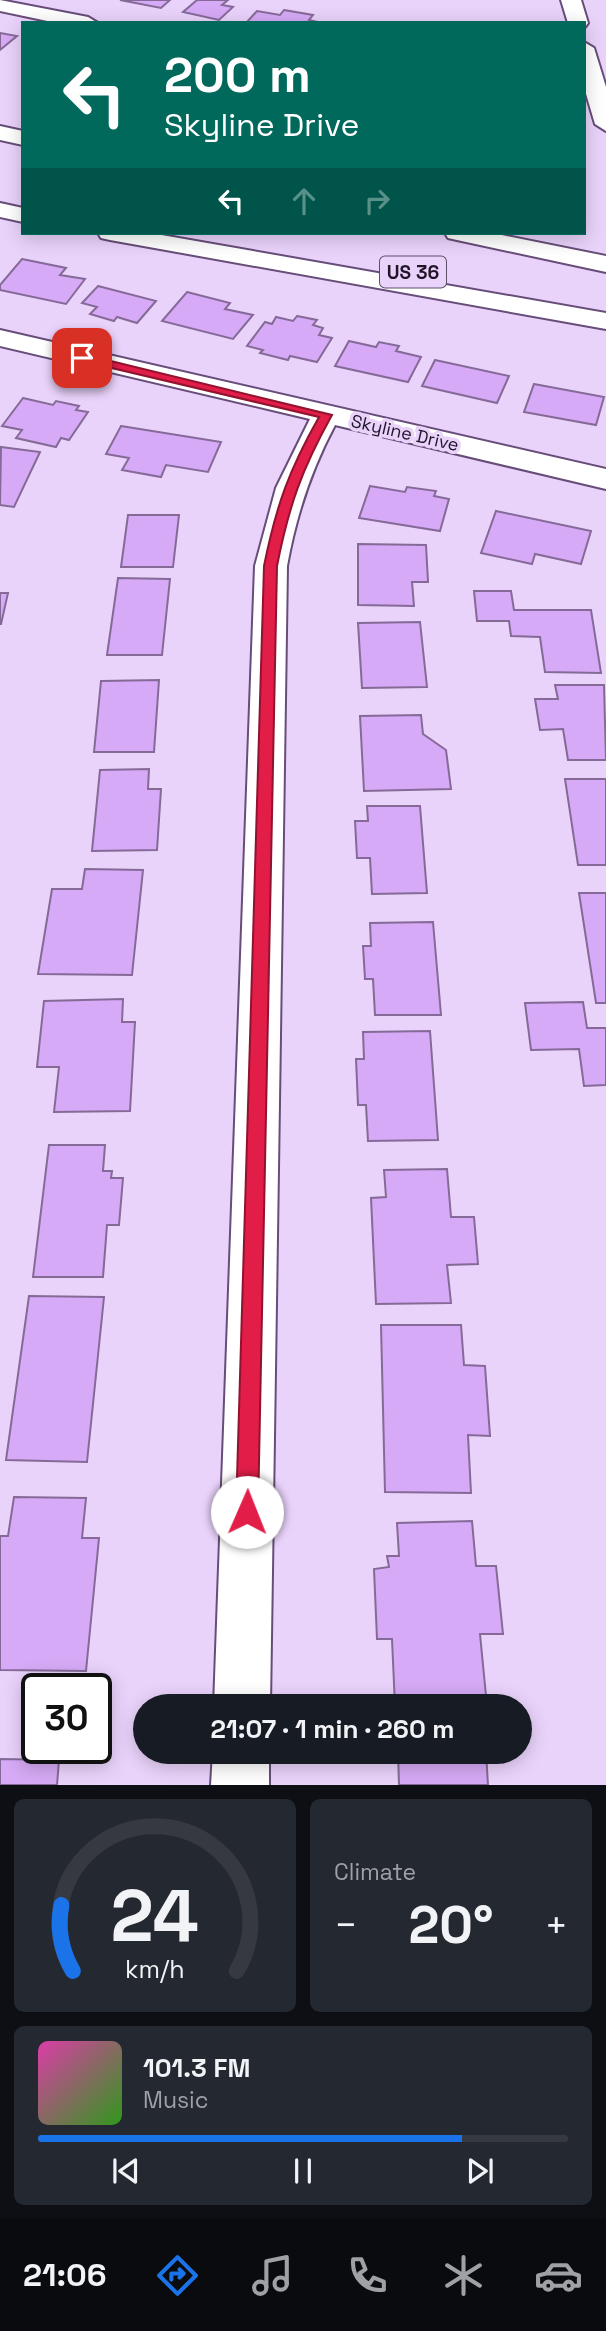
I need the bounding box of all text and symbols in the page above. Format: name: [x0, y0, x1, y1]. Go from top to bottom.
text: 200 m: [164, 44, 311, 106]
icon: left: [49, 49, 140, 140]
text: Skyline Drive: [164, 105, 360, 145]
icon: left: [212, 182, 250, 220]
icon: ahead: [285, 182, 323, 220]
icon: right: [358, 182, 396, 220]
road number: US 36: [380, 256, 446, 288]
pin: [52, 328, 112, 388]
icon: arrive: [63, 339, 101, 377]
street label: Skyline Drive: [349, 409, 461, 456]
position arrow: [210, 1475, 284, 1549]
speed limit sign: 30: [21, 1673, 112, 1764]
text: 21:07 · 1 min · 260 m: [210, 1712, 455, 1746]
text: Climate: [334, 1857, 416, 1887]
text: 24: [111, 1870, 199, 1963]
text: 20°: [408, 1892, 494, 1958]
text: −: [334, 1901, 358, 1949]
text: +: [544, 1901, 568, 1949]
text: km/h: [125, 1953, 185, 1985]
text: 101.3 FM: [143, 2051, 250, 2085]
text: Music: [143, 2085, 208, 2115]
icon: previous: [107, 2152, 145, 2190]
icon: pause: [284, 2152, 322, 2190]
icon: next: [461, 2152, 499, 2190]
icon: directions: [153, 2251, 202, 2300]
icon: music: [248, 2251, 297, 2300]
icon: phone: [343, 2251, 392, 2300]
icon: climate: [439, 2251, 488, 2300]
icon: car: [534, 2251, 583, 2300]
text: 21:06: [23, 2255, 107, 2295]

